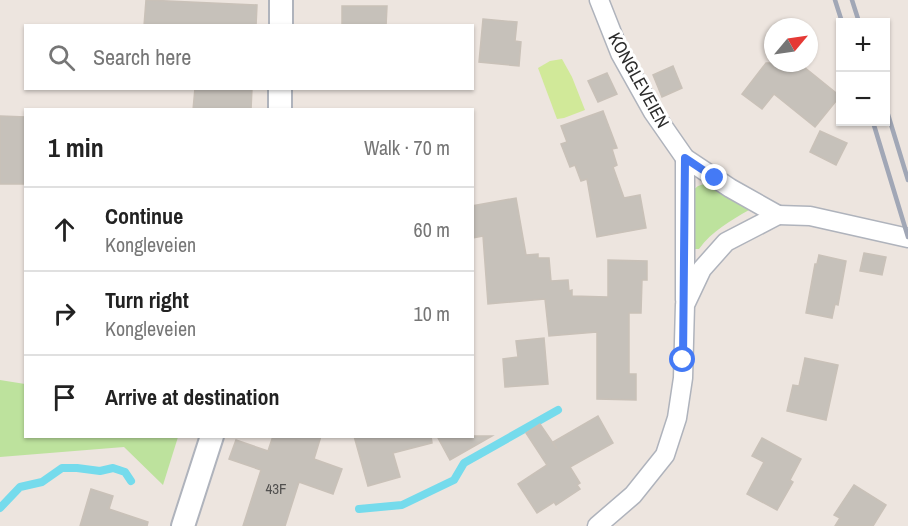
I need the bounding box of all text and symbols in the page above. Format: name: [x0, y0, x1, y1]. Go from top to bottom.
north arrow: [764, 18, 818, 72]
map controls: [836, 18, 890, 126]
button: +: [836, 18, 890, 72]
search box: [24, 24, 474, 90]
street label: KONGLEVEIEN: [602, 28, 676, 132]
icon: search: [45, 41, 78, 74]
text: Search here: [93, 42, 191, 72]
button: −: [836, 72, 890, 126]
text: 1 min: [48, 130, 104, 165]
text: Walk · 70 m: [364, 134, 450, 161]
route end: [701, 164, 727, 190]
text: Continue: [105, 201, 183, 231]
icon: ahead: [48, 213, 81, 246]
text: 60 m: [414, 216, 450, 243]
text: Kongleveien: [105, 231, 196, 258]
text: Turn right: [105, 285, 189, 315]
icon: right: [48, 297, 81, 330]
text: 10 m: [414, 300, 450, 327]
text: Kongleveien: [105, 315, 196, 342]
route start: [669, 346, 695, 372]
icon: arrive: [48, 381, 81, 414]
text: Arrive at destination: [105, 382, 279, 412]
house number: 43F: [265, 478, 287, 499]

